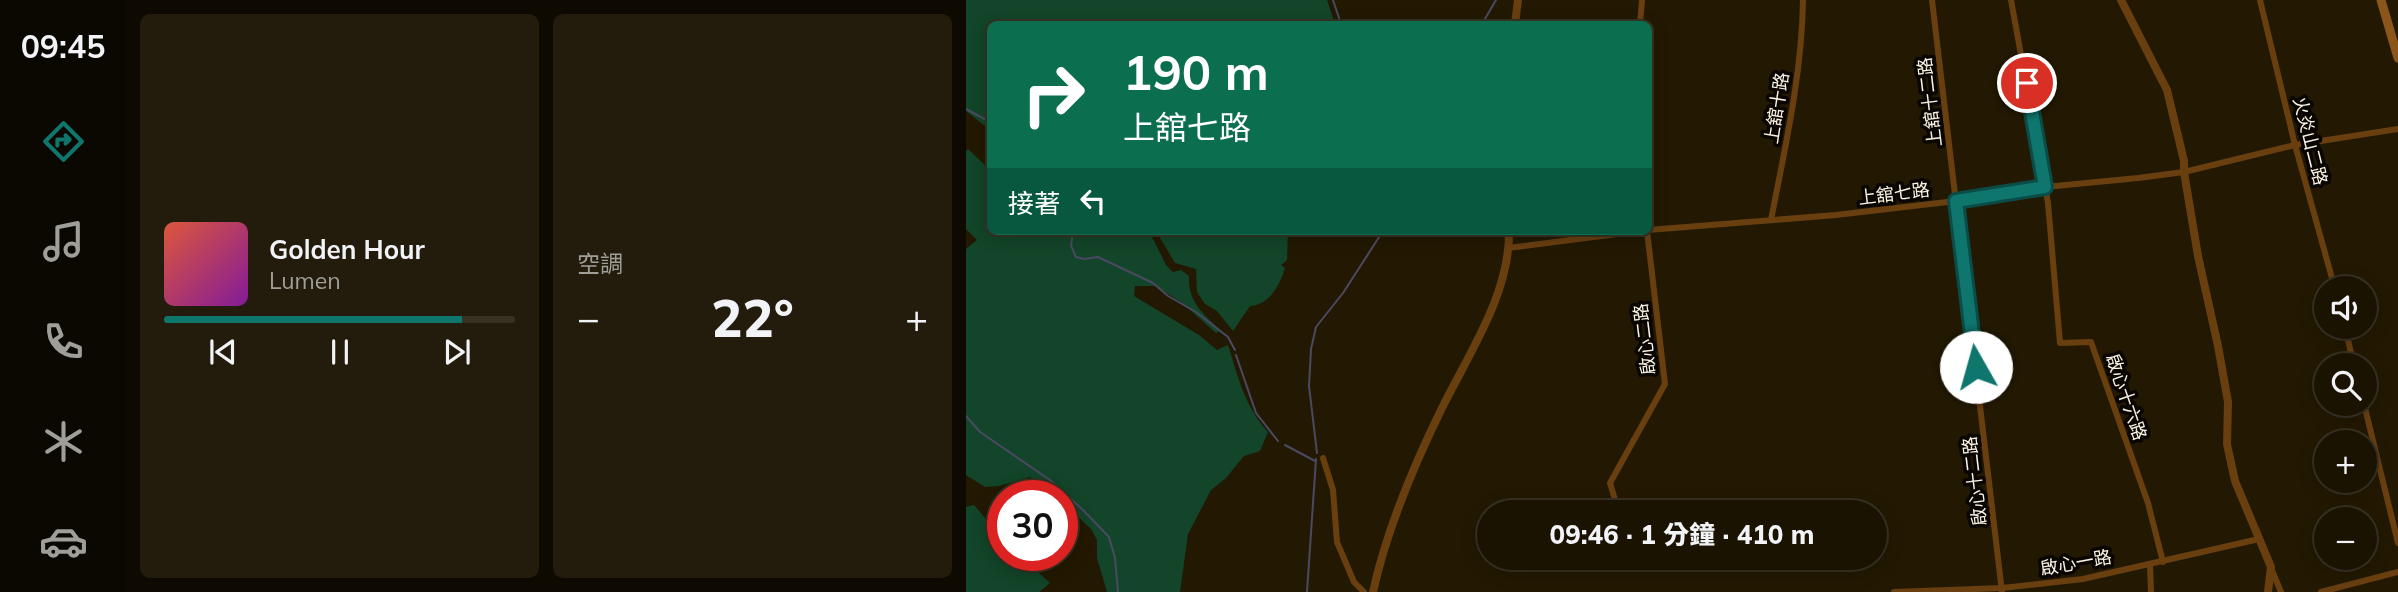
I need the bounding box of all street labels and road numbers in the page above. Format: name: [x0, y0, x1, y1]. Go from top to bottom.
street label: 上舘十二路: [1913, 56, 1946, 148]
street label: 上舘十路: [1760, 71, 1793, 145]
street label: 火炎山二路: [2288, 94, 2333, 187]
street label: 上舘七路: [1857, 178, 1931, 209]
street label: 啟心二路: [1629, 302, 1660, 376]
street label: 啟心十六路: [2101, 351, 2152, 443]
street label: 啟心十二路: [1958, 435, 1991, 527]
street label: 啟心一路: [2038, 545, 2113, 580]

